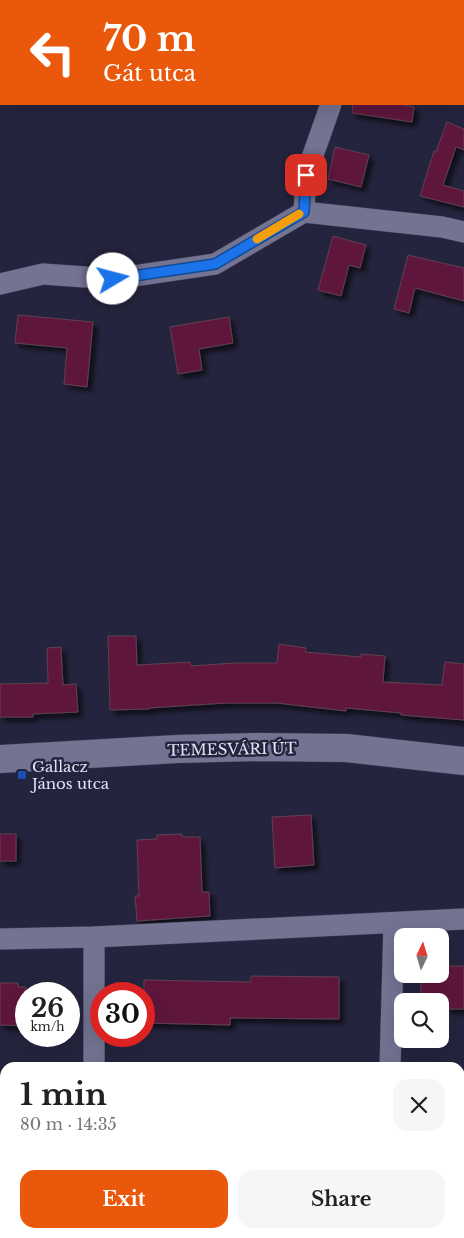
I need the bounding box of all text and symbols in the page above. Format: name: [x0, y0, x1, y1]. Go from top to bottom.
text: 70 m: [103, 17, 196, 60]
icon: left: [20, 20, 85, 85]
text: Gát utca: [103, 60, 196, 87]
pin: [285, 154, 327, 196]
icon: arrive: [292, 161, 320, 189]
position arrow: [86, 252, 138, 304]
street label: TEMESVÁRI ÚT: [167, 738, 297, 760]
place label: Gallacz János utca: [30, 757, 110, 793]
marker: Gallacz János utca: [16, 769, 28, 781]
north arrow: [394, 928, 449, 982]
map controls: [394, 928, 449, 1048]
speed limit sign: 30: [90, 982, 155, 1047]
text: 26: [31, 993, 64, 1024]
button: search: [394, 993, 449, 1048]
text: km/h: [30, 1019, 65, 1034]
text: 1 min: [20, 1076, 107, 1113]
button: close: [393, 1079, 445, 1131]
text: 80 m · 14:35: [20, 1114, 117, 1134]
button: Exit: [20, 1170, 228, 1228]
button: Share: [238, 1170, 445, 1228]

